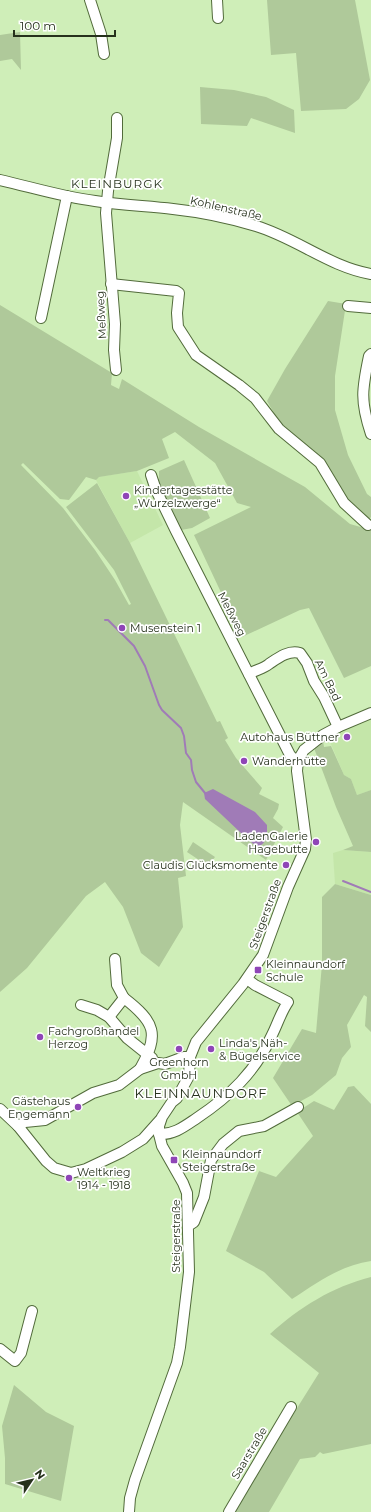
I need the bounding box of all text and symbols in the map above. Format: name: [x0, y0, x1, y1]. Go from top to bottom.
scale bar: [14, 12, 115, 38]
text: 100 m: [20, 18, 56, 33]
district label: KLEINBURGK: [71, 176, 163, 191]
street label: Kohlenstraße: [189, 193, 264, 223]
street label: Meßweg: [93, 291, 109, 339]
place label: Kindertagesstätte „Wurzelzwerge“: [134, 483, 233, 510]
marker: Kindertagesstätte „Wurzelzwerge“: [121, 491, 131, 501]
street label: Meßweg: [215, 589, 249, 639]
place label: Musenstein 1: [130, 621, 201, 635]
marker: Musenstein 1: [117, 623, 127, 633]
street label: Am Bad: [312, 657, 344, 703]
place label: Autohaus Büttner: [240, 730, 339, 744]
marker: Autohaus Büttner: [342, 732, 352, 742]
place label: Wanderhütte: [252, 754, 326, 768]
marker: Wanderhütte: [239, 756, 249, 766]
place label: LadenGalerie Hagebutte: [235, 829, 308, 856]
marker: LadenGalerie Hagebutte: [311, 837, 321, 847]
place label: Claudis Glücksmomente: [143, 858, 278, 872]
marker: Claudis Glücksmomente: [281, 860, 291, 870]
street label: Steigerstraße: [246, 877, 284, 951]
place label: Kleinnaundorf Schule: [266, 957, 346, 984]
marker: Kleinnaundorf Schule: [253, 965, 263, 975]
place label: Fachgroßhandel Herzog: [48, 1024, 139, 1051]
marker: Fachgroßhandel Herzog: [35, 1032, 45, 1042]
place label: Linda's Näh- & Bügelservice: [219, 1036, 301, 1063]
marker: Greenhorn GmbH: [174, 1044, 184, 1054]
marker: Linda's Näh- & Bügelservice: [206, 1044, 216, 1054]
place label: Greenhorn GmbH: [149, 1055, 209, 1082]
district label: KLEINNAUNDORF: [135, 1085, 267, 1101]
place label: Gästehaus Engemann: [8, 1094, 71, 1121]
marker: Gästehaus Engemann: [73, 1102, 83, 1112]
place label: Kleinnaundorf Steigerstraße: [182, 1147, 262, 1174]
marker: Kleinnaundorf Steigerstraße: [169, 1155, 179, 1165]
place label: Weltkrieg 1914 - 1918: [77, 1165, 131, 1192]
marker: Weltkrieg 1914 - 1918: [64, 1173, 74, 1183]
street label: Steigerstraße: [169, 1199, 183, 1273]
street label: Saarstraße: [228, 1424, 270, 1482]
north arrow: [12, 1460, 52, 1500]
text: N: [32, 1467, 48, 1482]

